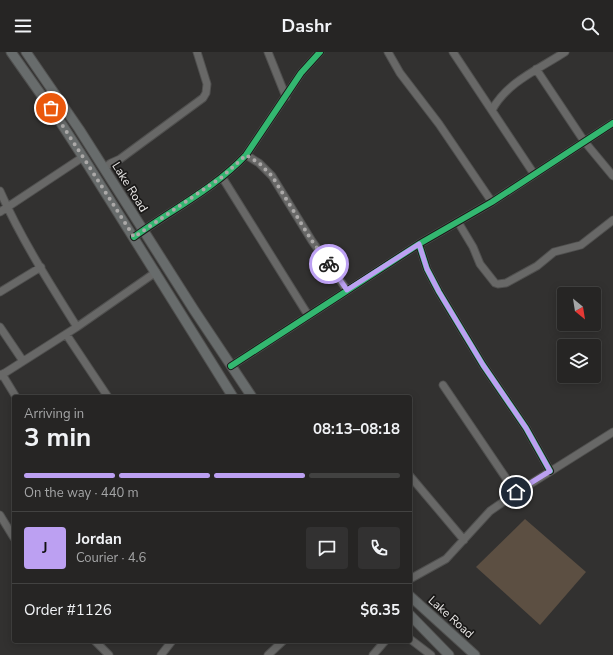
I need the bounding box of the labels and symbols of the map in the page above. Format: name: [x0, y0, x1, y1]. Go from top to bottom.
pin: [34, 91, 68, 125]
street label: Lake Road: [108, 159, 152, 215]
courier: [309, 244, 349, 284]
north arrow: [557, 287, 601, 331]
pin: [499, 475, 533, 509]
street label: Lake Road: [425, 592, 477, 642]

